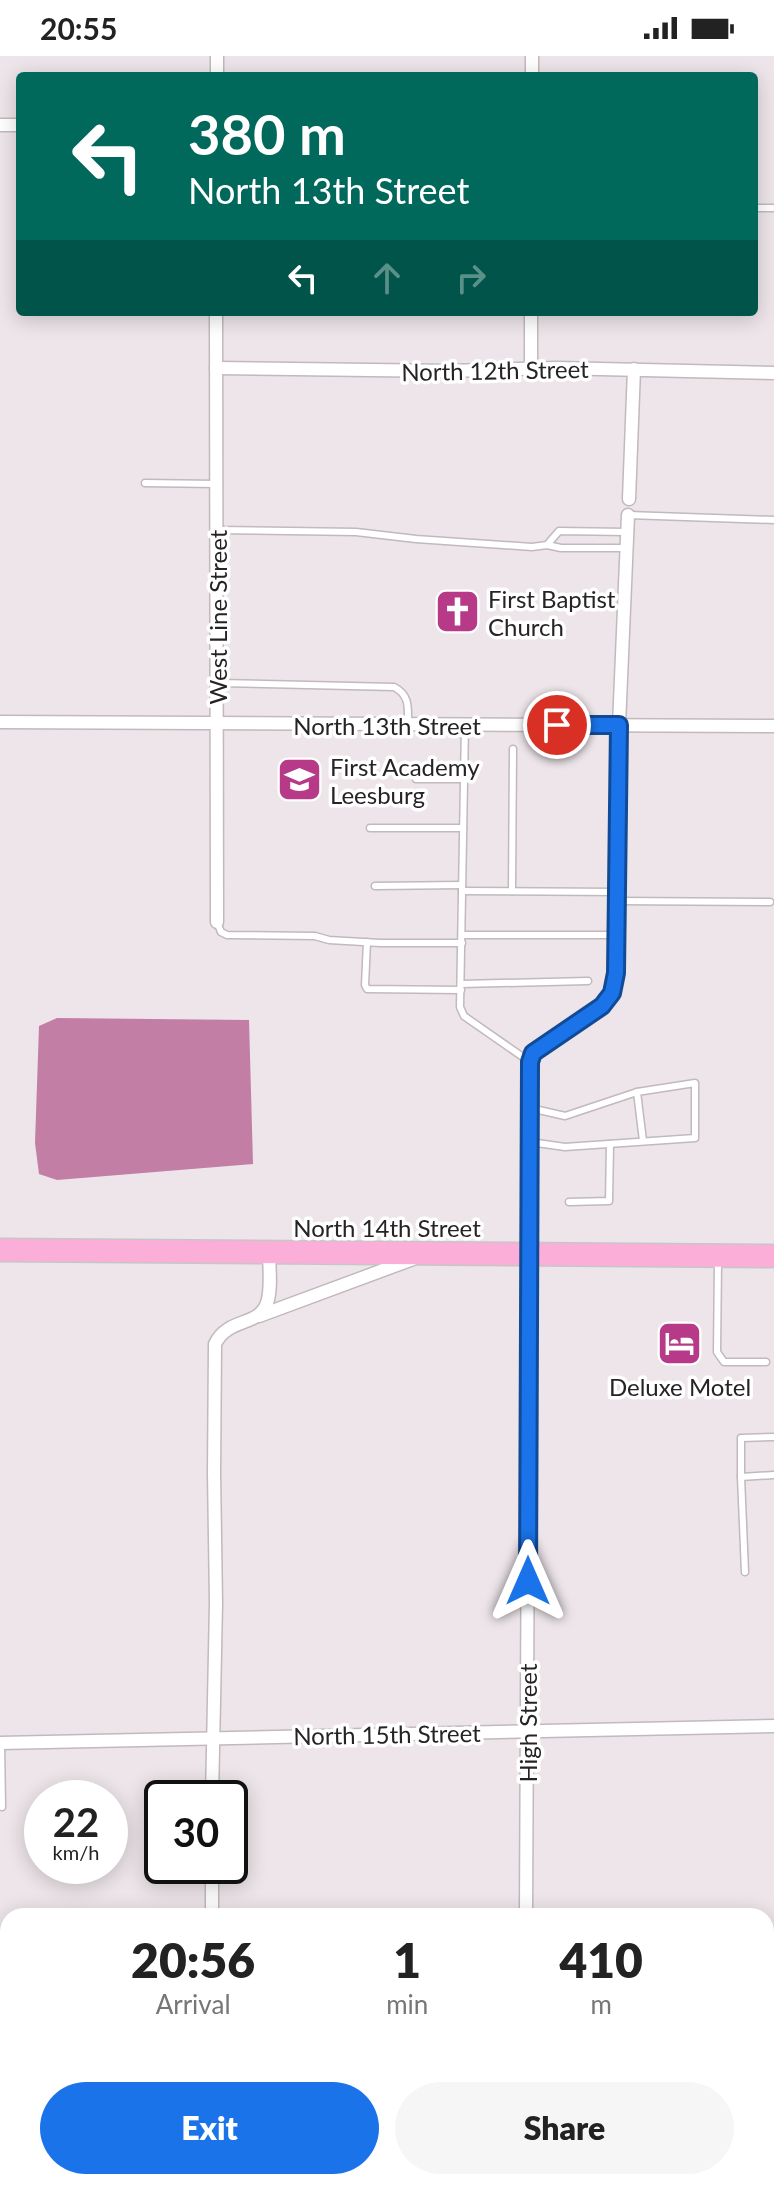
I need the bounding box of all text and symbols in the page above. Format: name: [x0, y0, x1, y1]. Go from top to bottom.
text: 20:55: [40, 10, 117, 46]
text: 380 m: [188, 100, 346, 167]
icon: left: [56, 104, 160, 208]
text: North 13th Street: [188, 168, 469, 212]
icon: left: [281, 256, 325, 300]
icon: ahead: [365, 256, 409, 300]
icon: right: [449, 256, 493, 300]
street label: North 12th Street: [401, 354, 589, 386]
street label: West Line Street: [203, 529, 232, 704]
place label: First Baptist Church: [488, 584, 616, 641]
church icon: First Baptist Church: [433, 588, 481, 636]
pin: [523, 691, 591, 759]
icon: arrive: [535, 703, 579, 747]
street label: North 13th Street: [293, 711, 481, 740]
place label: First Academy Leesburg: [330, 752, 480, 809]
school or university icon: First Academy Leesburg: [275, 756, 323, 804]
street label: North 14th Street: [293, 1213, 481, 1242]
hotel icon: Deluxe Motel: [656, 1320, 704, 1368]
place label: Deluxe Motel: [609, 1372, 751, 1401]
position arrow: [486, 1539, 570, 1623]
street label: High Street: [513, 1663, 542, 1783]
street label: North 15th Street: [293, 1718, 481, 1750]
speed limit sign: 30: [144, 1780, 248, 1884]
text: 22: [53, 1798, 99, 1846]
text: km/h: [53, 1840, 99, 1864]
text: 20:56: [131, 1931, 255, 1988]
text: 1: [393, 1931, 421, 1988]
text: 410: [559, 1931, 643, 1988]
text: Arrival: [156, 1988, 231, 2020]
text: min: [386, 1988, 428, 2020]
text: m: [590, 1988, 612, 2020]
button: Exit: [40, 2082, 379, 2174]
button: Share: [395, 2082, 734, 2174]

